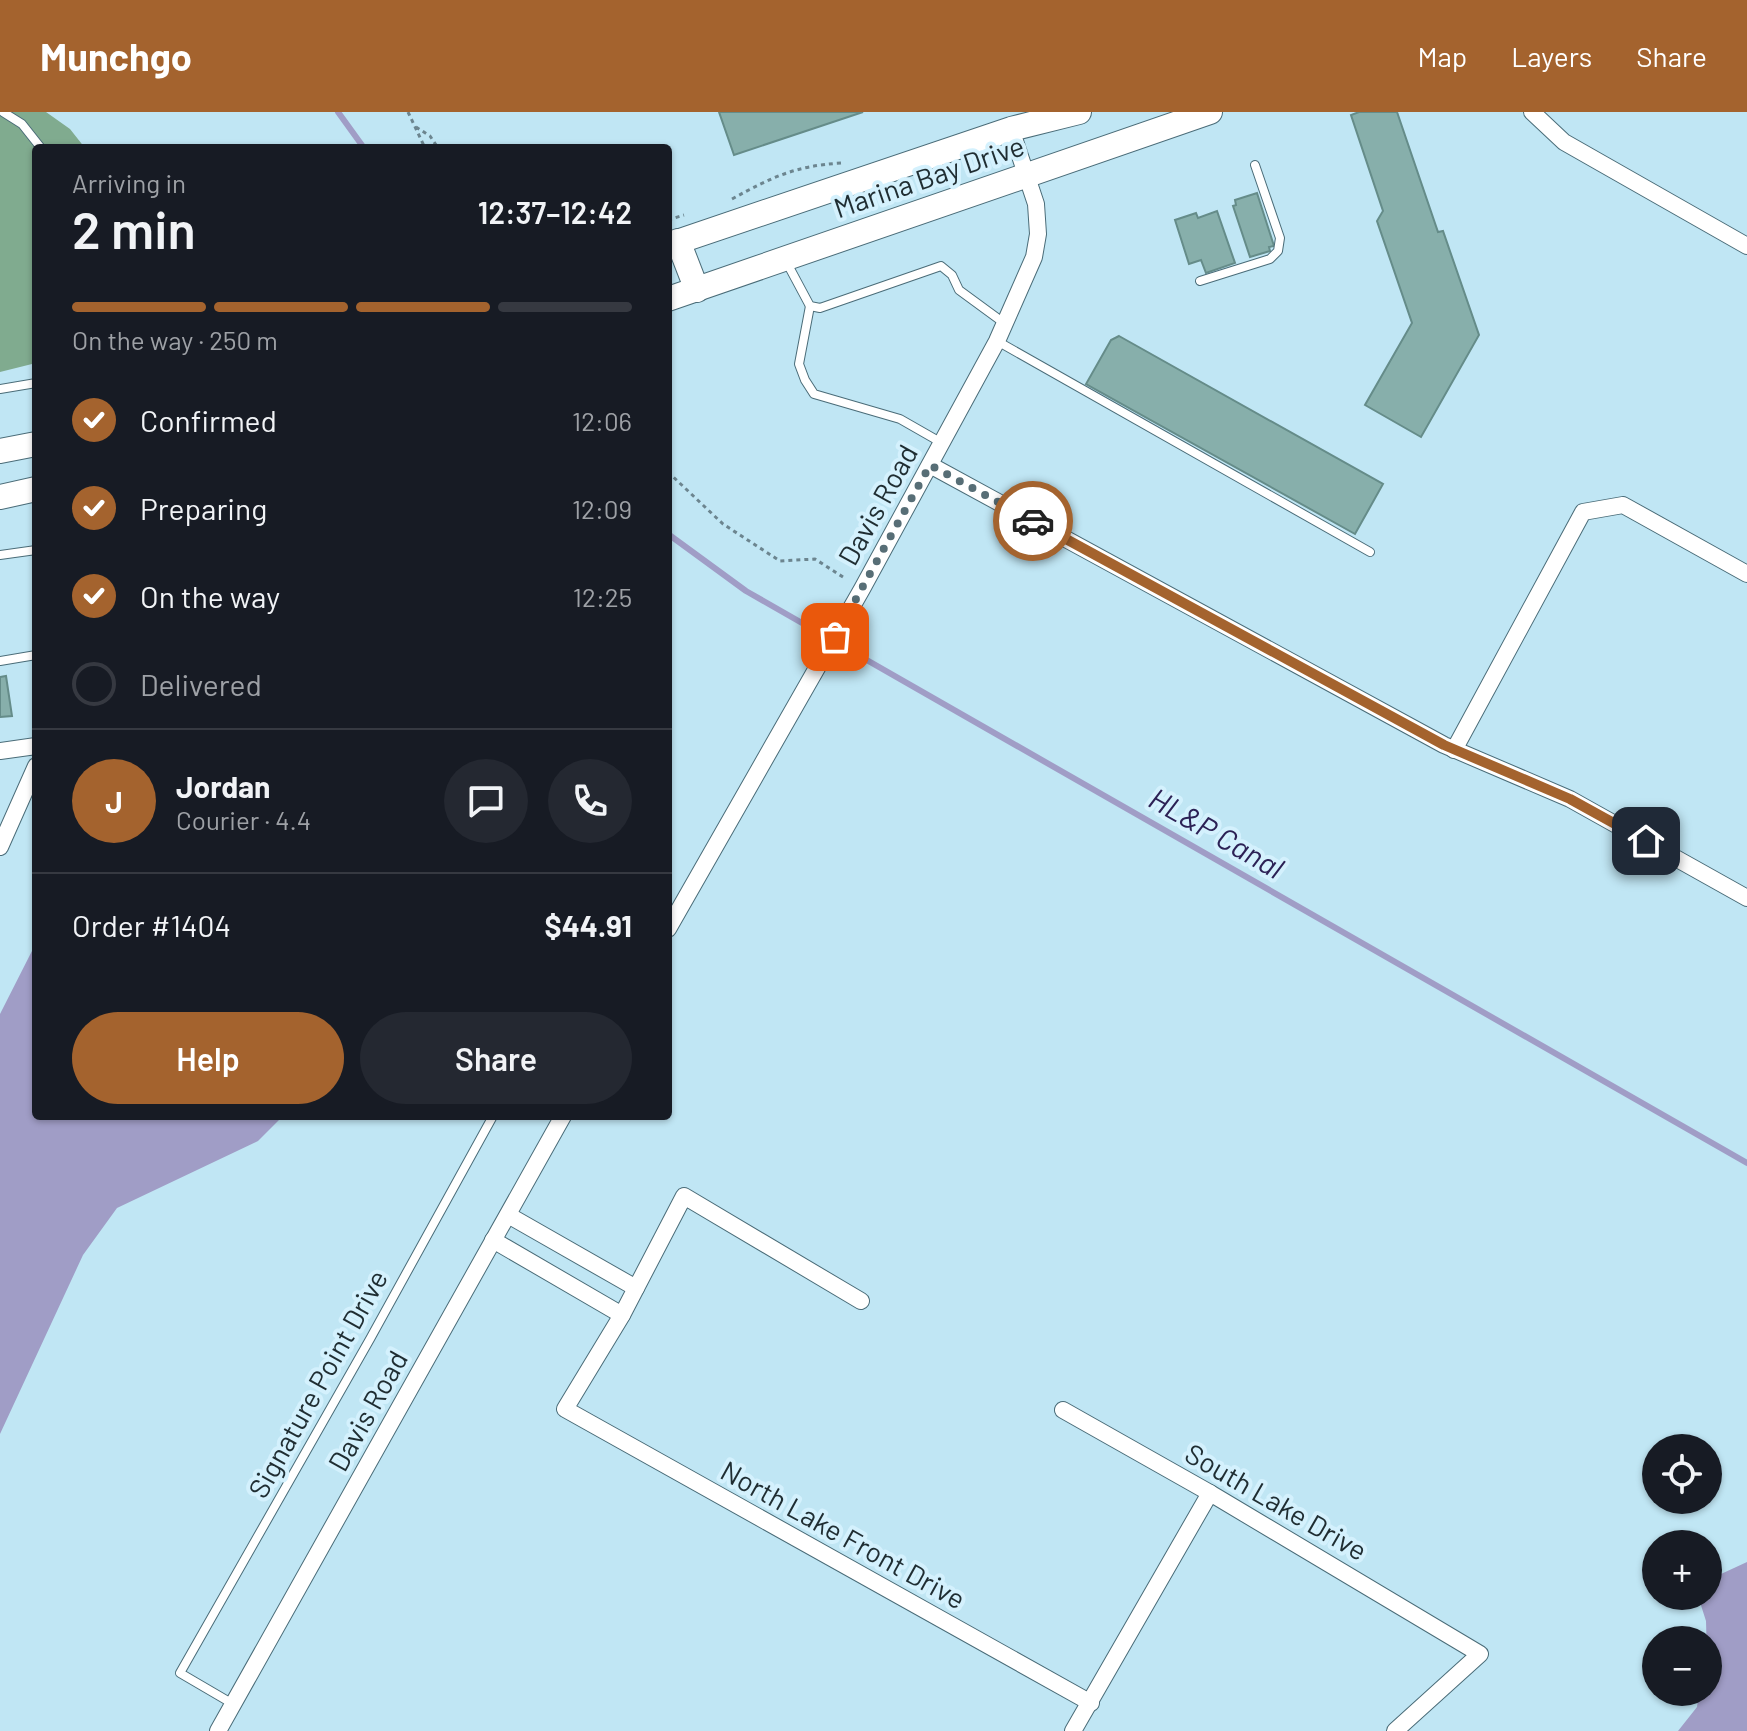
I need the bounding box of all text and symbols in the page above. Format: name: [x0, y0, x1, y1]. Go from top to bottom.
text: Munchgo: [40, 33, 192, 79]
text: Map: [1417, 39, 1467, 73]
text: Layers: [1511, 39, 1592, 73]
text: Share: [1636, 39, 1707, 73]
street label: Marina Bay Drive: [829, 128, 1028, 225]
text: Arriving in: [72, 167, 186, 198]
text: 12:37–12:42: [478, 194, 632, 230]
text: 2 min: [72, 197, 196, 259]
text: On the way · 250 m: [72, 324, 278, 355]
icon: check: [72, 398, 116, 442]
text: Confirmed: [140, 402, 277, 438]
text: 12:06: [572, 405, 632, 436]
street label: Davis Road: [830, 438, 924, 571]
courier: [993, 481, 1073, 561]
icon: check: [72, 486, 116, 530]
text: Preparing: [140, 490, 267, 526]
text: 12:09: [572, 493, 632, 524]
icon: car: [1011, 499, 1055, 543]
icon: check: [72, 574, 116, 618]
text: On the way: [140, 578, 280, 614]
text: 12:25: [573, 581, 632, 612]
pin: [801, 603, 869, 671]
icon: bag: [813, 615, 857, 659]
text: Delivered: [140, 666, 262, 702]
button: chat: [444, 759, 528, 843]
button: phone: [548, 759, 632, 843]
text: Jordan: [176, 768, 271, 804]
water label: HL&P Canal: [1143, 779, 1291, 885]
text: J: [105, 783, 123, 819]
text: Courier · 4.4: [176, 804, 311, 835]
pin: [1612, 807, 1680, 875]
icon: home: [1624, 819, 1668, 863]
text: Order #1404: [72, 907, 231, 943]
text: $44.91: [544, 907, 632, 943]
button: Help: [72, 1012, 344, 1104]
button: Share: [360, 1012, 632, 1104]
street label: Signature Point Drive: [240, 1264, 394, 1503]
street label: Davis Road: [320, 1344, 414, 1477]
map controls: [1642, 1434, 1722, 1706]
button: locate: [1642, 1434, 1722, 1514]
street label: South Lake Drive: [1180, 1435, 1373, 1567]
street label: North Lake Front Drive: [715, 1453, 972, 1615]
button: +: [1642, 1530, 1722, 1610]
button: −: [1642, 1626, 1722, 1706]

